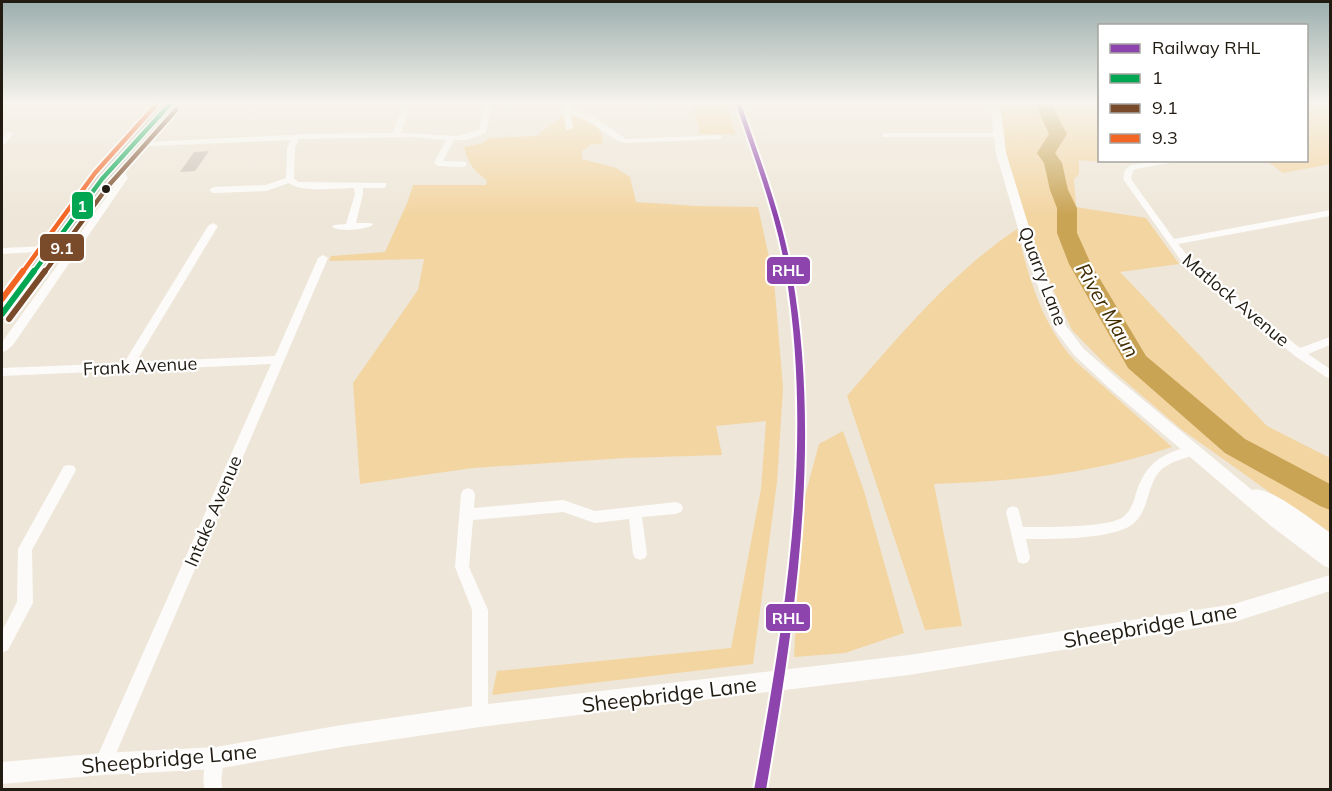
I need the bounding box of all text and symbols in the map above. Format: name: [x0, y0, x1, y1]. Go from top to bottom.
legend: [1098, 24, 1308, 162]
text: Railway RHL: [1152, 36, 1260, 59]
text: 1: [1152, 66, 1163, 89]
text: 9.1: [1152, 96, 1178, 119]
text: 9.3: [1152, 126, 1178, 149]
unlabelled marker: [100, 183, 112, 195]
line badge: 1: [71, 191, 94, 220]
text: 1: [77, 196, 87, 216]
street label: Quarry Lane: [1014, 223, 1072, 329]
line badge: 9.1: [39, 233, 85, 262]
text: 9.1: [50, 238, 74, 258]
street label: Matlock Avenue: [1178, 249, 1294, 351]
line badge: RHL: [766, 256, 811, 285]
water label: River Maun: [1071, 258, 1145, 362]
text: RHL: [772, 260, 804, 280]
street label: Frank Avenue: [82, 352, 198, 380]
street label: Intake Avenue: [179, 452, 247, 570]
street label: Sheepbridge Lane: [1061, 597, 1239, 653]
line badge: RHL: [765, 603, 811, 632]
text: RHL: [772, 608, 804, 628]
street label: Sheepbridge Lane: [580, 670, 758, 718]
street label: Sheepbridge Lane: [80, 737, 258, 779]

